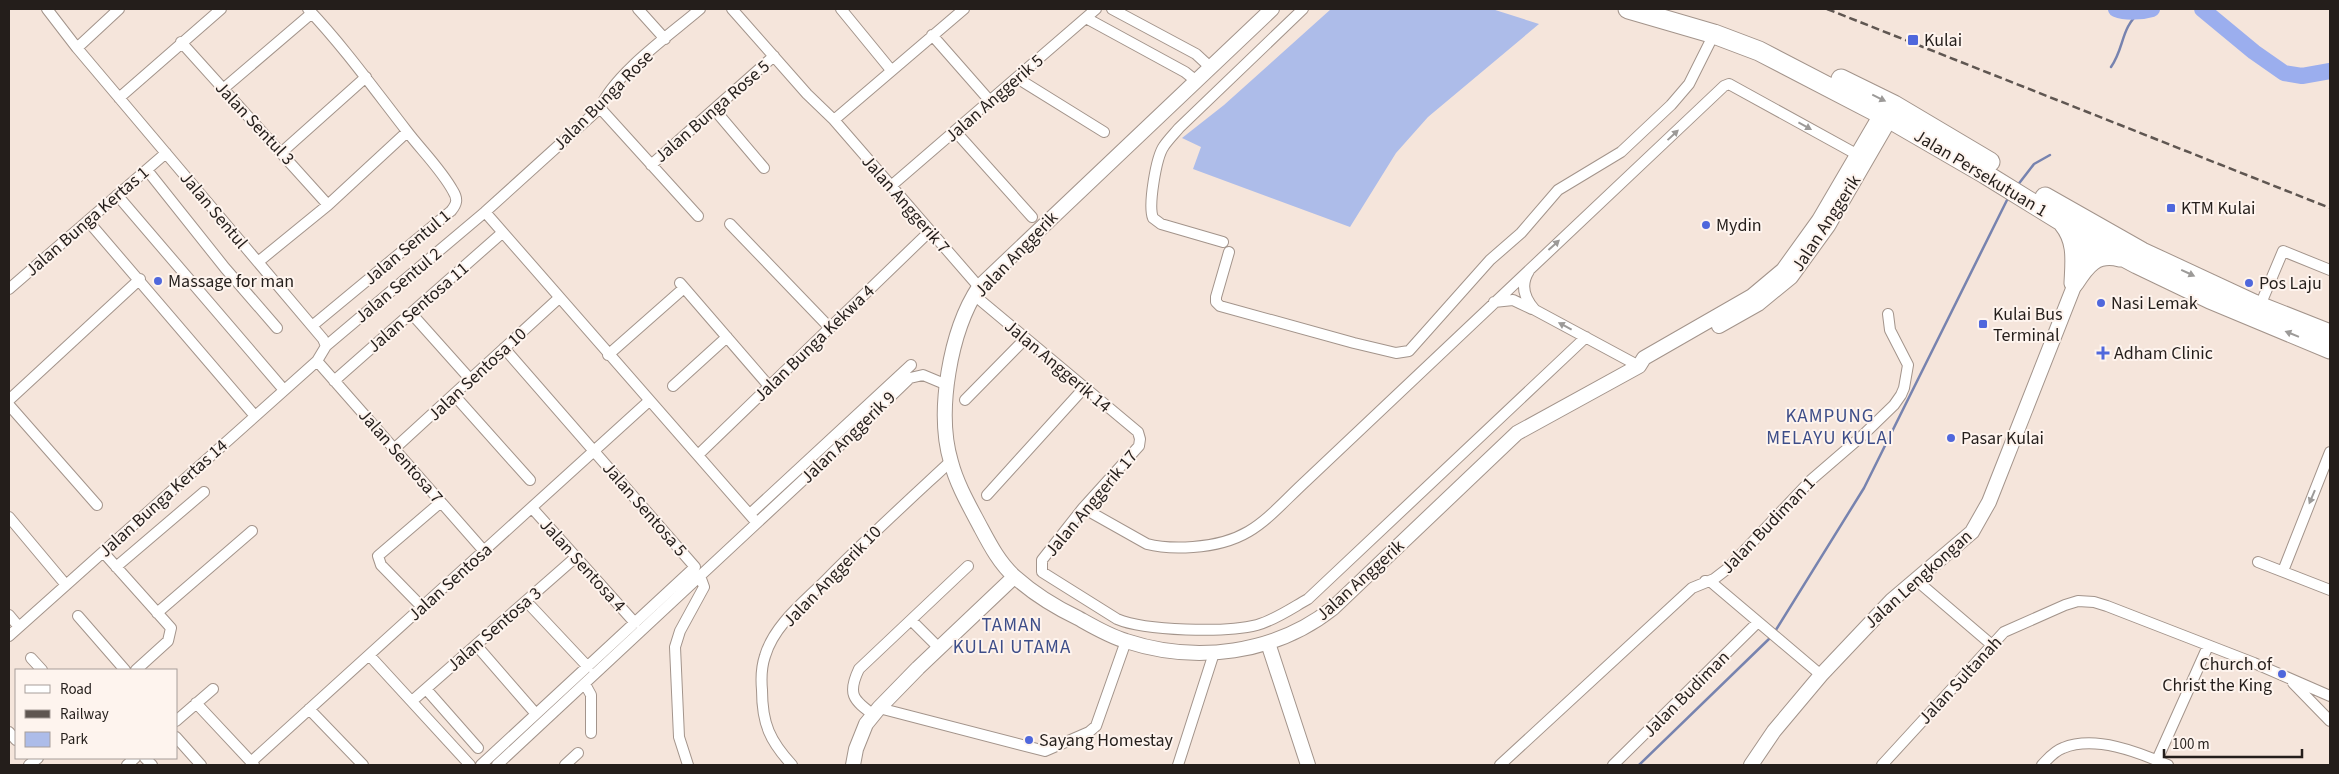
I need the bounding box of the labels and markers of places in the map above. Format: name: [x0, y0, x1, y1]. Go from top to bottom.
place label: Kulai: [1924, 28, 1962, 53]
marker: Kulai: [1906, 33, 1920, 47]
place label: KTM Kulai: [2181, 196, 2256, 221]
marker: KTM Kulai: [2165, 202, 2177, 214]
place label: Mydin: [1716, 213, 1762, 238]
marker: Mydin: [1700, 219, 1712, 231]
place label: Massage for man: [168, 269, 294, 294]
place label: Pos Laju: [2259, 271, 2322, 296]
marker: Massage for man: [152, 275, 164, 287]
marker: Pos Laju: [2243, 277, 2255, 289]
place label: Nasi Lemak: [2111, 291, 2198, 316]
marker: Nasi Lemak: [2095, 297, 2107, 309]
place label: Kulai Bus Terminal: [1993, 302, 2063, 348]
marker: Kulai Bus Terminal: [1977, 318, 1989, 330]
place label: Adham Clinic: [2114, 341, 2213, 366]
marker: Adham Clinic: [2096, 346, 2110, 360]
place label: Pasar Kulai: [1961, 426, 2044, 451]
marker: Pasar Kulai: [1945, 432, 1957, 444]
place label: Church of Christ the King: [2162, 652, 2273, 698]
marker: Church of Christ the King: [2276, 668, 2288, 680]
place label: Sayang Homestay: [1039, 728, 1174, 753]
marker: Sayang Homestay: [1023, 734, 1035, 746]

